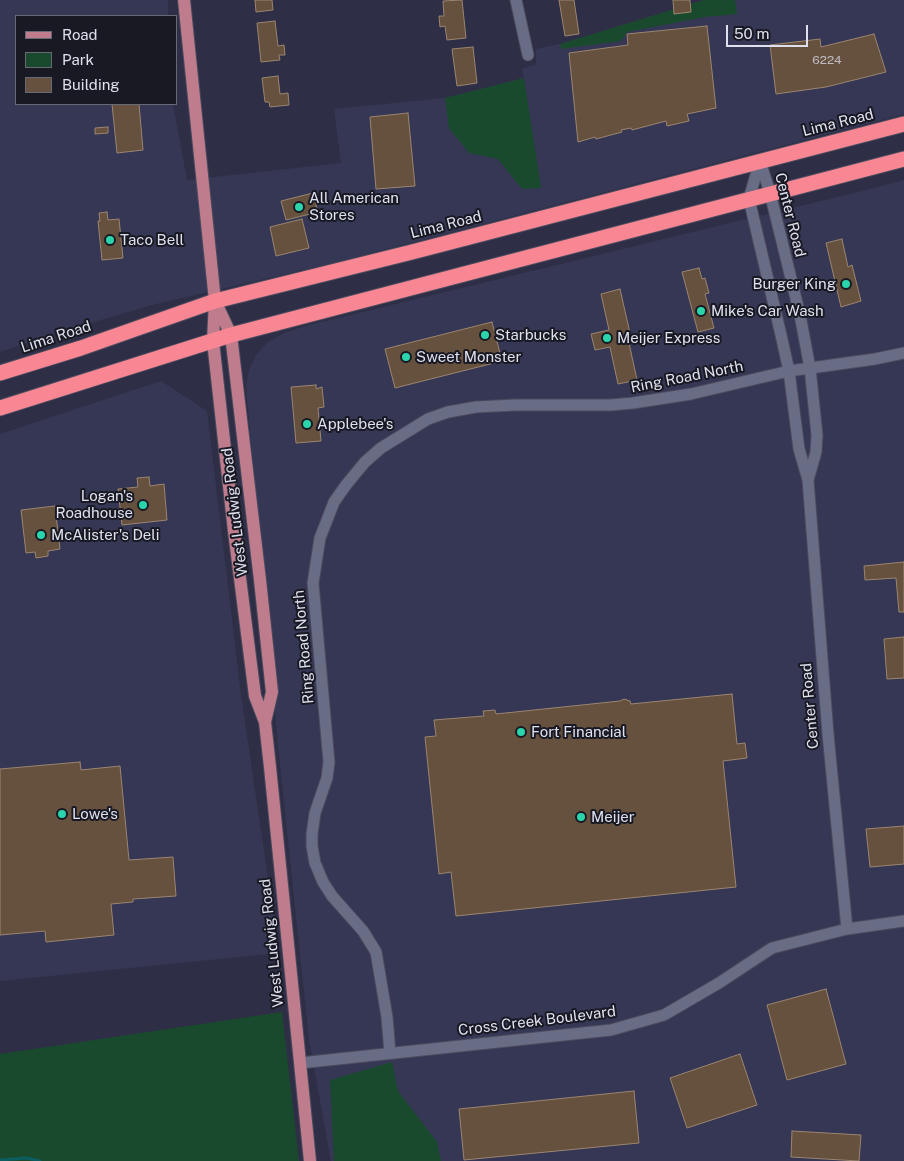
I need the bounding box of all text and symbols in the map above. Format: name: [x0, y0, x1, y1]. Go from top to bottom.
legend: [15, 15, 178, 105]
scale bar: [729, 15, 812, 47]
text: 50 m: [734, 25, 769, 42]
text: Road: [62, 26, 98, 43]
text: Park: [62, 51, 94, 68]
house number: 6224: [812, 53, 842, 67]
text: Building: [62, 76, 120, 93]
street label: Lima Road: [800, 105, 876, 141]
street label: Center Road: [771, 171, 809, 259]
place label: All American Stores: [309, 189, 399, 224]
marker: All American Stores: [293, 201, 305, 213]
street label: Lima Road: [408, 207, 484, 243]
place label: Taco Bell: [120, 231, 184, 249]
marker: Taco Bell: [104, 234, 116, 246]
place label: Burger King: [752, 275, 836, 293]
marker: Burger King: [840, 278, 852, 290]
place label: Mike's Car Wash: [711, 302, 824, 320]
marker: Mike's Car Wash: [695, 305, 707, 317]
street label: Lima Road: [19, 317, 93, 357]
place label: Starbucks: [495, 326, 566, 344]
marker: Starbucks: [479, 329, 491, 341]
place label: Meijer Express: [617, 329, 720, 347]
marker: Meijer Express: [601, 332, 613, 344]
place label: Sweet Monster: [416, 348, 521, 366]
marker: Sweet Monster: [400, 351, 412, 363]
street label: Ring Road North: [629, 357, 745, 397]
place label: Applebee's: [317, 415, 393, 433]
marker: Applebee's: [301, 418, 313, 430]
street label: West Ludwig Road: [218, 447, 252, 577]
place label: Logan's Roadhouse: [55, 487, 133, 522]
marker: Logan's Roadhouse: [137, 499, 149, 511]
place label: McAlister's Deli: [51, 526, 160, 544]
marker: McAlister's Deli: [35, 529, 47, 541]
street label: Ring Road North: [290, 589, 318, 705]
street label: Center Road: [797, 662, 823, 750]
place label: Fort Financial: [531, 723, 626, 741]
marker: Fort Financial: [515, 726, 527, 738]
place label: Lowe's: [72, 805, 118, 823]
marker: Lowe's: [56, 808, 68, 820]
place label: Meijer: [591, 808, 635, 826]
marker: Meijer: [575, 811, 587, 823]
street label: West Ludwig Road: [256, 878, 288, 1008]
street label: Cross Creek Boulevard: [457, 1002, 617, 1040]

